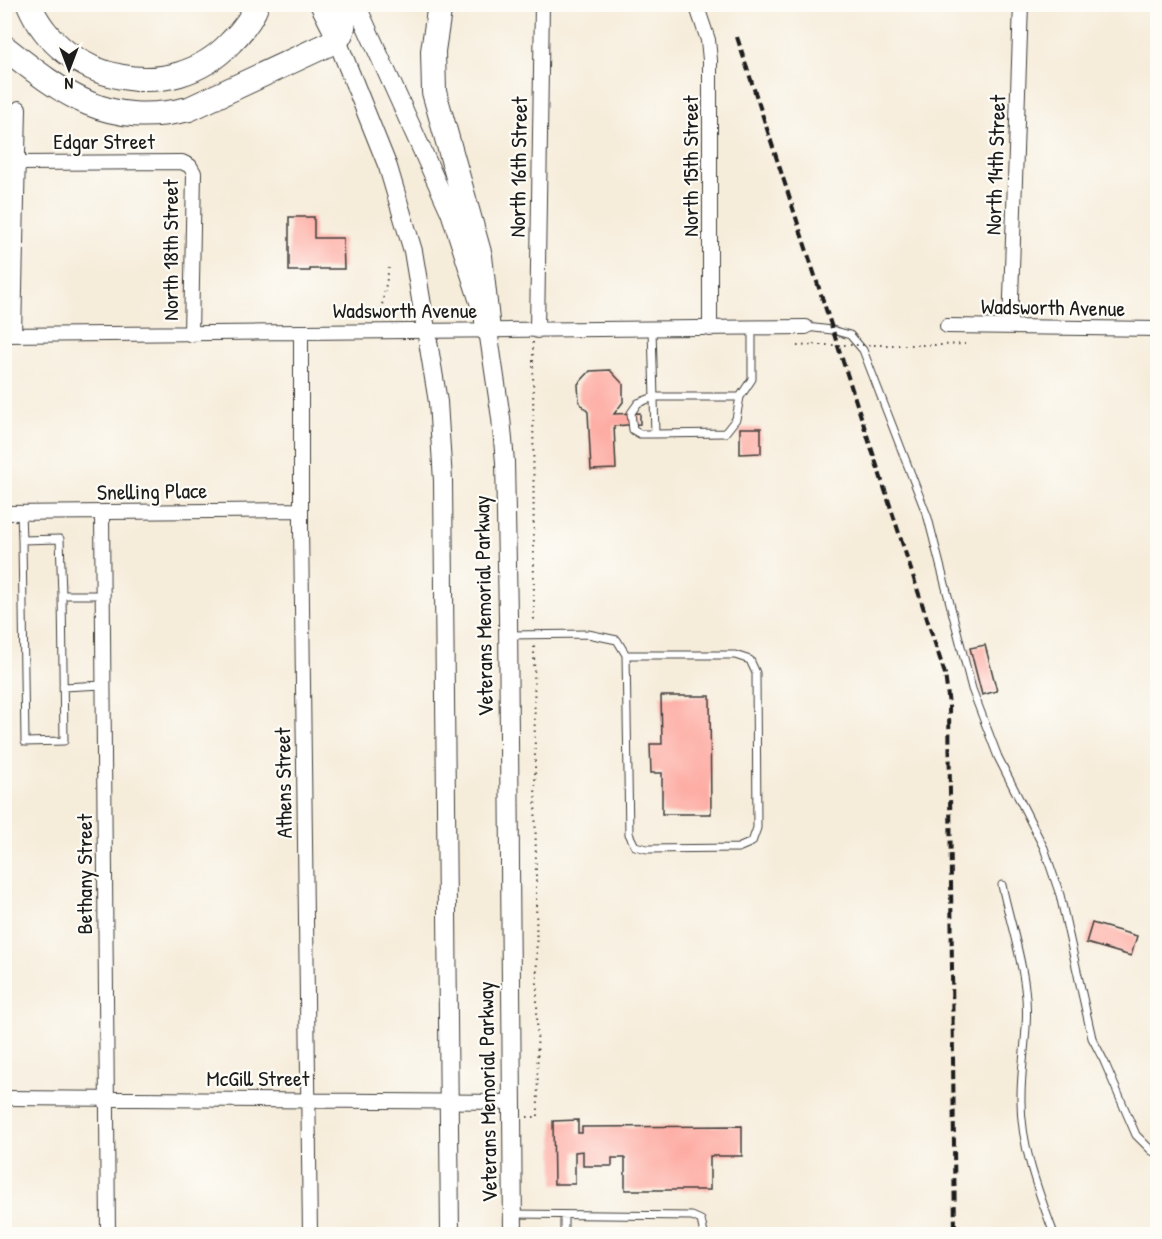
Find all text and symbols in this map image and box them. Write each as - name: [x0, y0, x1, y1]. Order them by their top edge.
- north arrow: [39, 39, 99, 99]
- text: N: [64, 73, 73, 95]
- street label: North 14th Street: [978, 94, 1012, 236]
- street label: North 15th Street: [675, 95, 705, 237]
- street label: North 16th Street: [502, 96, 534, 238]
- street label: Edgar Street: [53, 126, 155, 156]
- street label: North 18th Street: [155, 179, 185, 321]
- street label: Wadsworth Avenue: [981, 291, 1126, 323]
- street label: Wadsworth Avenue: [333, 295, 477, 325]
- street label: Snelling Place: [97, 475, 208, 507]
- street label: Veterans Memorial Parkway: [466, 495, 500, 717]
- street label: Athens Street: [267, 727, 299, 839]
- street label: Bethany Street: [69, 813, 99, 934]
- street label: Veterans Memorial Parkway: [470, 981, 504, 1203]
- street label: McGill Street: [207, 1063, 310, 1093]

